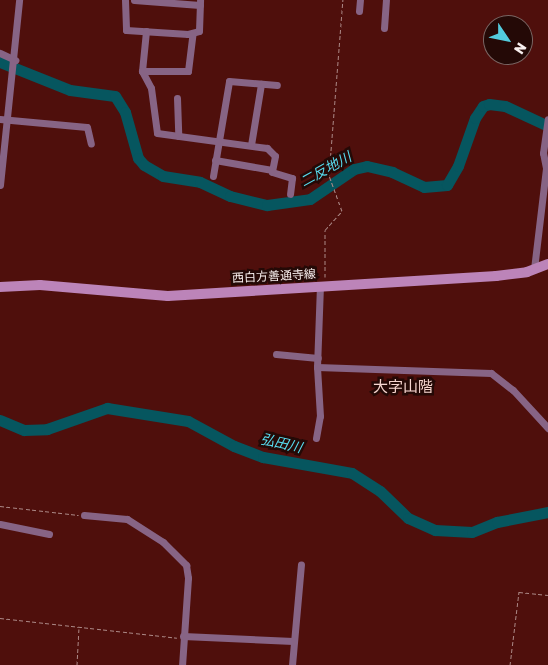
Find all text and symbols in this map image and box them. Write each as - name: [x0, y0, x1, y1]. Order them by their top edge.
- north arrow: [483, 15, 533, 65]
- text: N: [510, 39, 530, 57]
- water label: 二反地川: [297, 149, 355, 191]
- street label: 西白方善通寺線: [232, 268, 316, 286]
- district label: 大字山階: [373, 379, 433, 397]
- water label: 弘田川: [259, 431, 303, 457]

